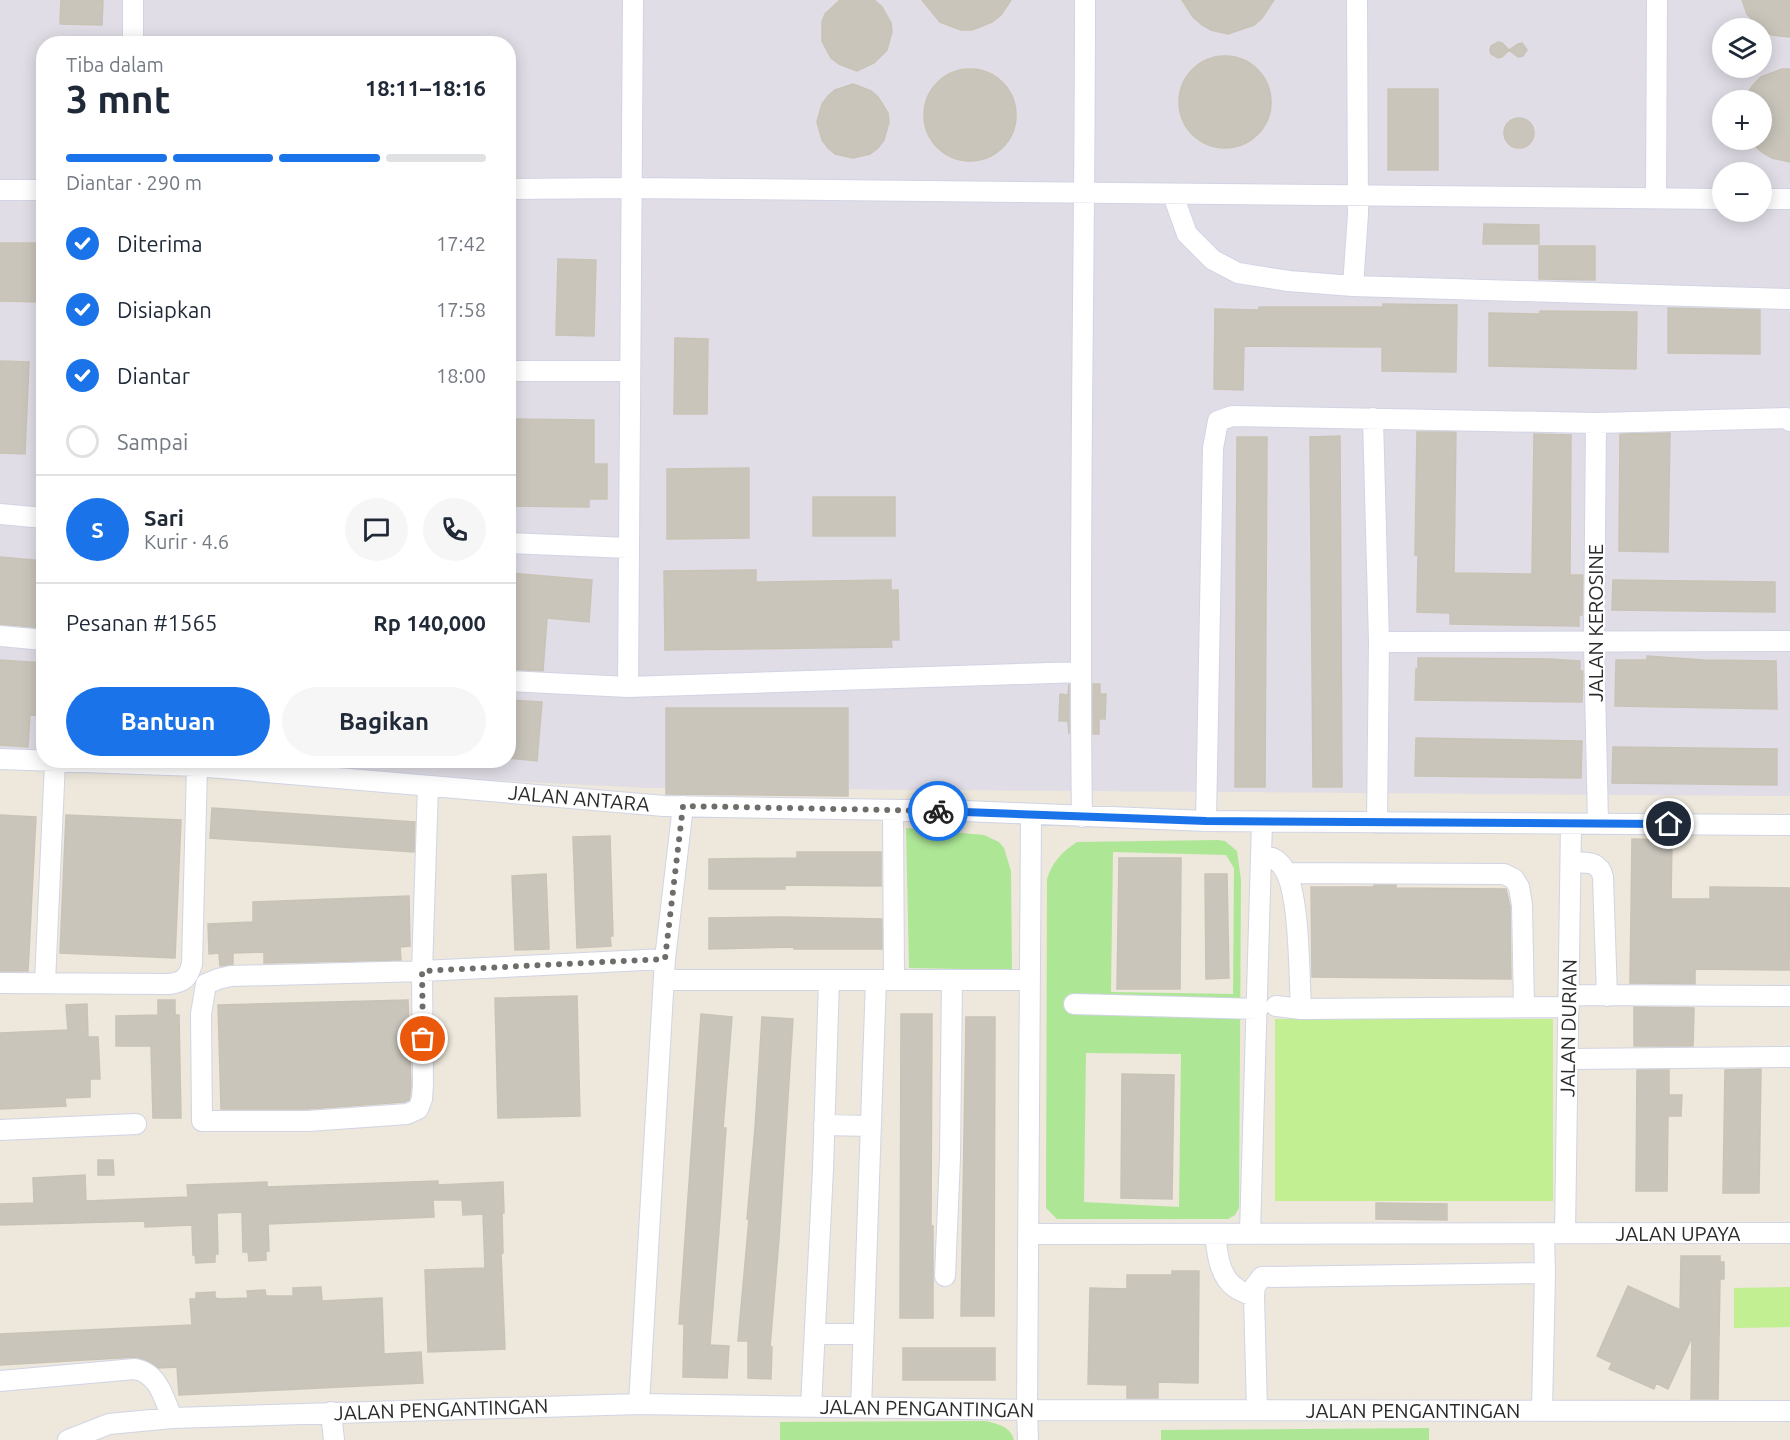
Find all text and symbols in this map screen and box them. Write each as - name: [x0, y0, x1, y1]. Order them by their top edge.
- map controls: [1712, 18, 1772, 222]
- button: layers: [1712, 18, 1772, 78]
- text: Tiba dalam: [66, 53, 164, 76]
- text: 18:11–18:16: [365, 75, 486, 100]
- text: 3 mnt: [66, 77, 170, 120]
- button: +: [1712, 90, 1772, 150]
- button: −: [1712, 162, 1772, 222]
- text: Diantar · 290 m: [66, 171, 202, 194]
- icon: check: [66, 227, 99, 260]
- text: Diterima: [117, 231, 203, 256]
- text: 17:42: [436, 232, 486, 255]
- icon: check: [66, 293, 99, 326]
- text: Disiapkan: [117, 297, 212, 322]
- text: 17:58: [436, 298, 486, 321]
- icon: check: [66, 359, 99, 392]
- text: Diantar: [117, 363, 190, 388]
- text: 18:00: [436, 364, 486, 387]
- text: Sampai: [117, 429, 188, 454]
- button: chat: [345, 498, 408, 561]
- button: phone: [423, 498, 486, 561]
- text: Sari: [144, 505, 184, 530]
- text: S: [91, 517, 104, 542]
- text: Kurir · 4.6: [144, 530, 229, 553]
- street label: JALAN KEROSINE: [1584, 544, 1607, 702]
- text: Pesanan #1565: [66, 610, 217, 635]
- text: Rp 140,000: [373, 610, 486, 635]
- button: Bantuan: [66, 687, 270, 756]
- button: Bagikan: [282, 687, 486, 756]
- street label: JALAN ANTARA: [507, 780, 651, 816]
- courier: [908, 781, 968, 841]
- icon: bike: [922, 795, 955, 828]
- pin: [1643, 798, 1694, 849]
- icon: home: [1652, 807, 1685, 840]
- street label: JALAN DURIAN: [1555, 959, 1581, 1097]
- pin: [397, 1013, 448, 1064]
- icon: bag: [406, 1022, 439, 1055]
- street label: JALAN UPAYA: [1616, 1222, 1740, 1245]
- street label: JALAN PENGANTINGAN: [333, 1394, 549, 1424]
- street label: JALAN PENGANTINGAN: [820, 1395, 1034, 1421]
- street label: JALAN PENGANTINGAN: [1306, 1399, 1520, 1422]

